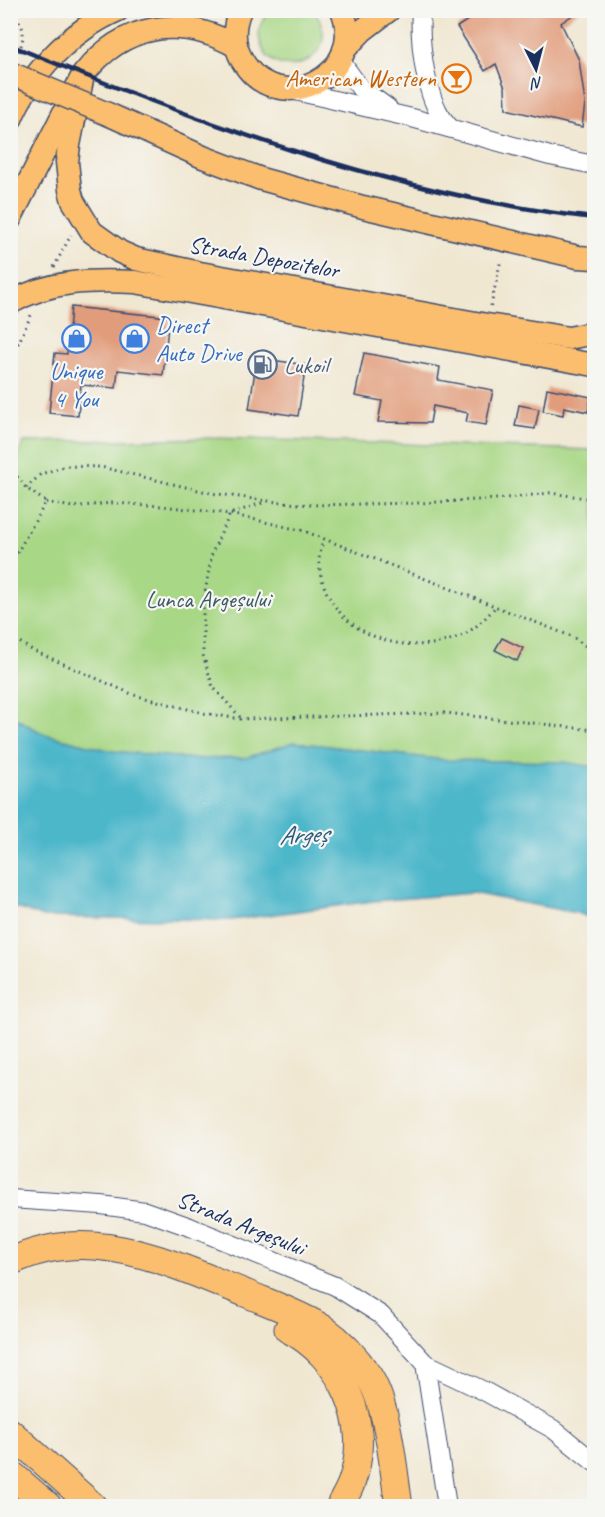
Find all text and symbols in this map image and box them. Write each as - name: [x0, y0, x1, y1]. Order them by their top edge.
- north arrow: [506, 39, 566, 99]
- bar icon: American Western: [441, 62, 473, 94]
- place label: American Western: [285, 63, 436, 93]
- text: N: [528, 72, 543, 94]
- street label: Strada Depozitelor: [186, 229, 344, 285]
- place label: Direct Auto Drive: [156, 310, 244, 368]
- shop icon: Unique 4 You: [60, 322, 92, 354]
- shop icon: Direct Auto Drive: [119, 323, 151, 355]
- fuel station icon: Lukoil: [247, 349, 279, 381]
- place label: Lukoil: [284, 350, 332, 380]
- place label: Unique 4 You: [50, 356, 104, 414]
- park label: Lunca Argeșului: [146, 584, 274, 614]
- water label: Argeș: [278, 816, 333, 852]
- street label: Strada Argeșului: [173, 1184, 313, 1264]

